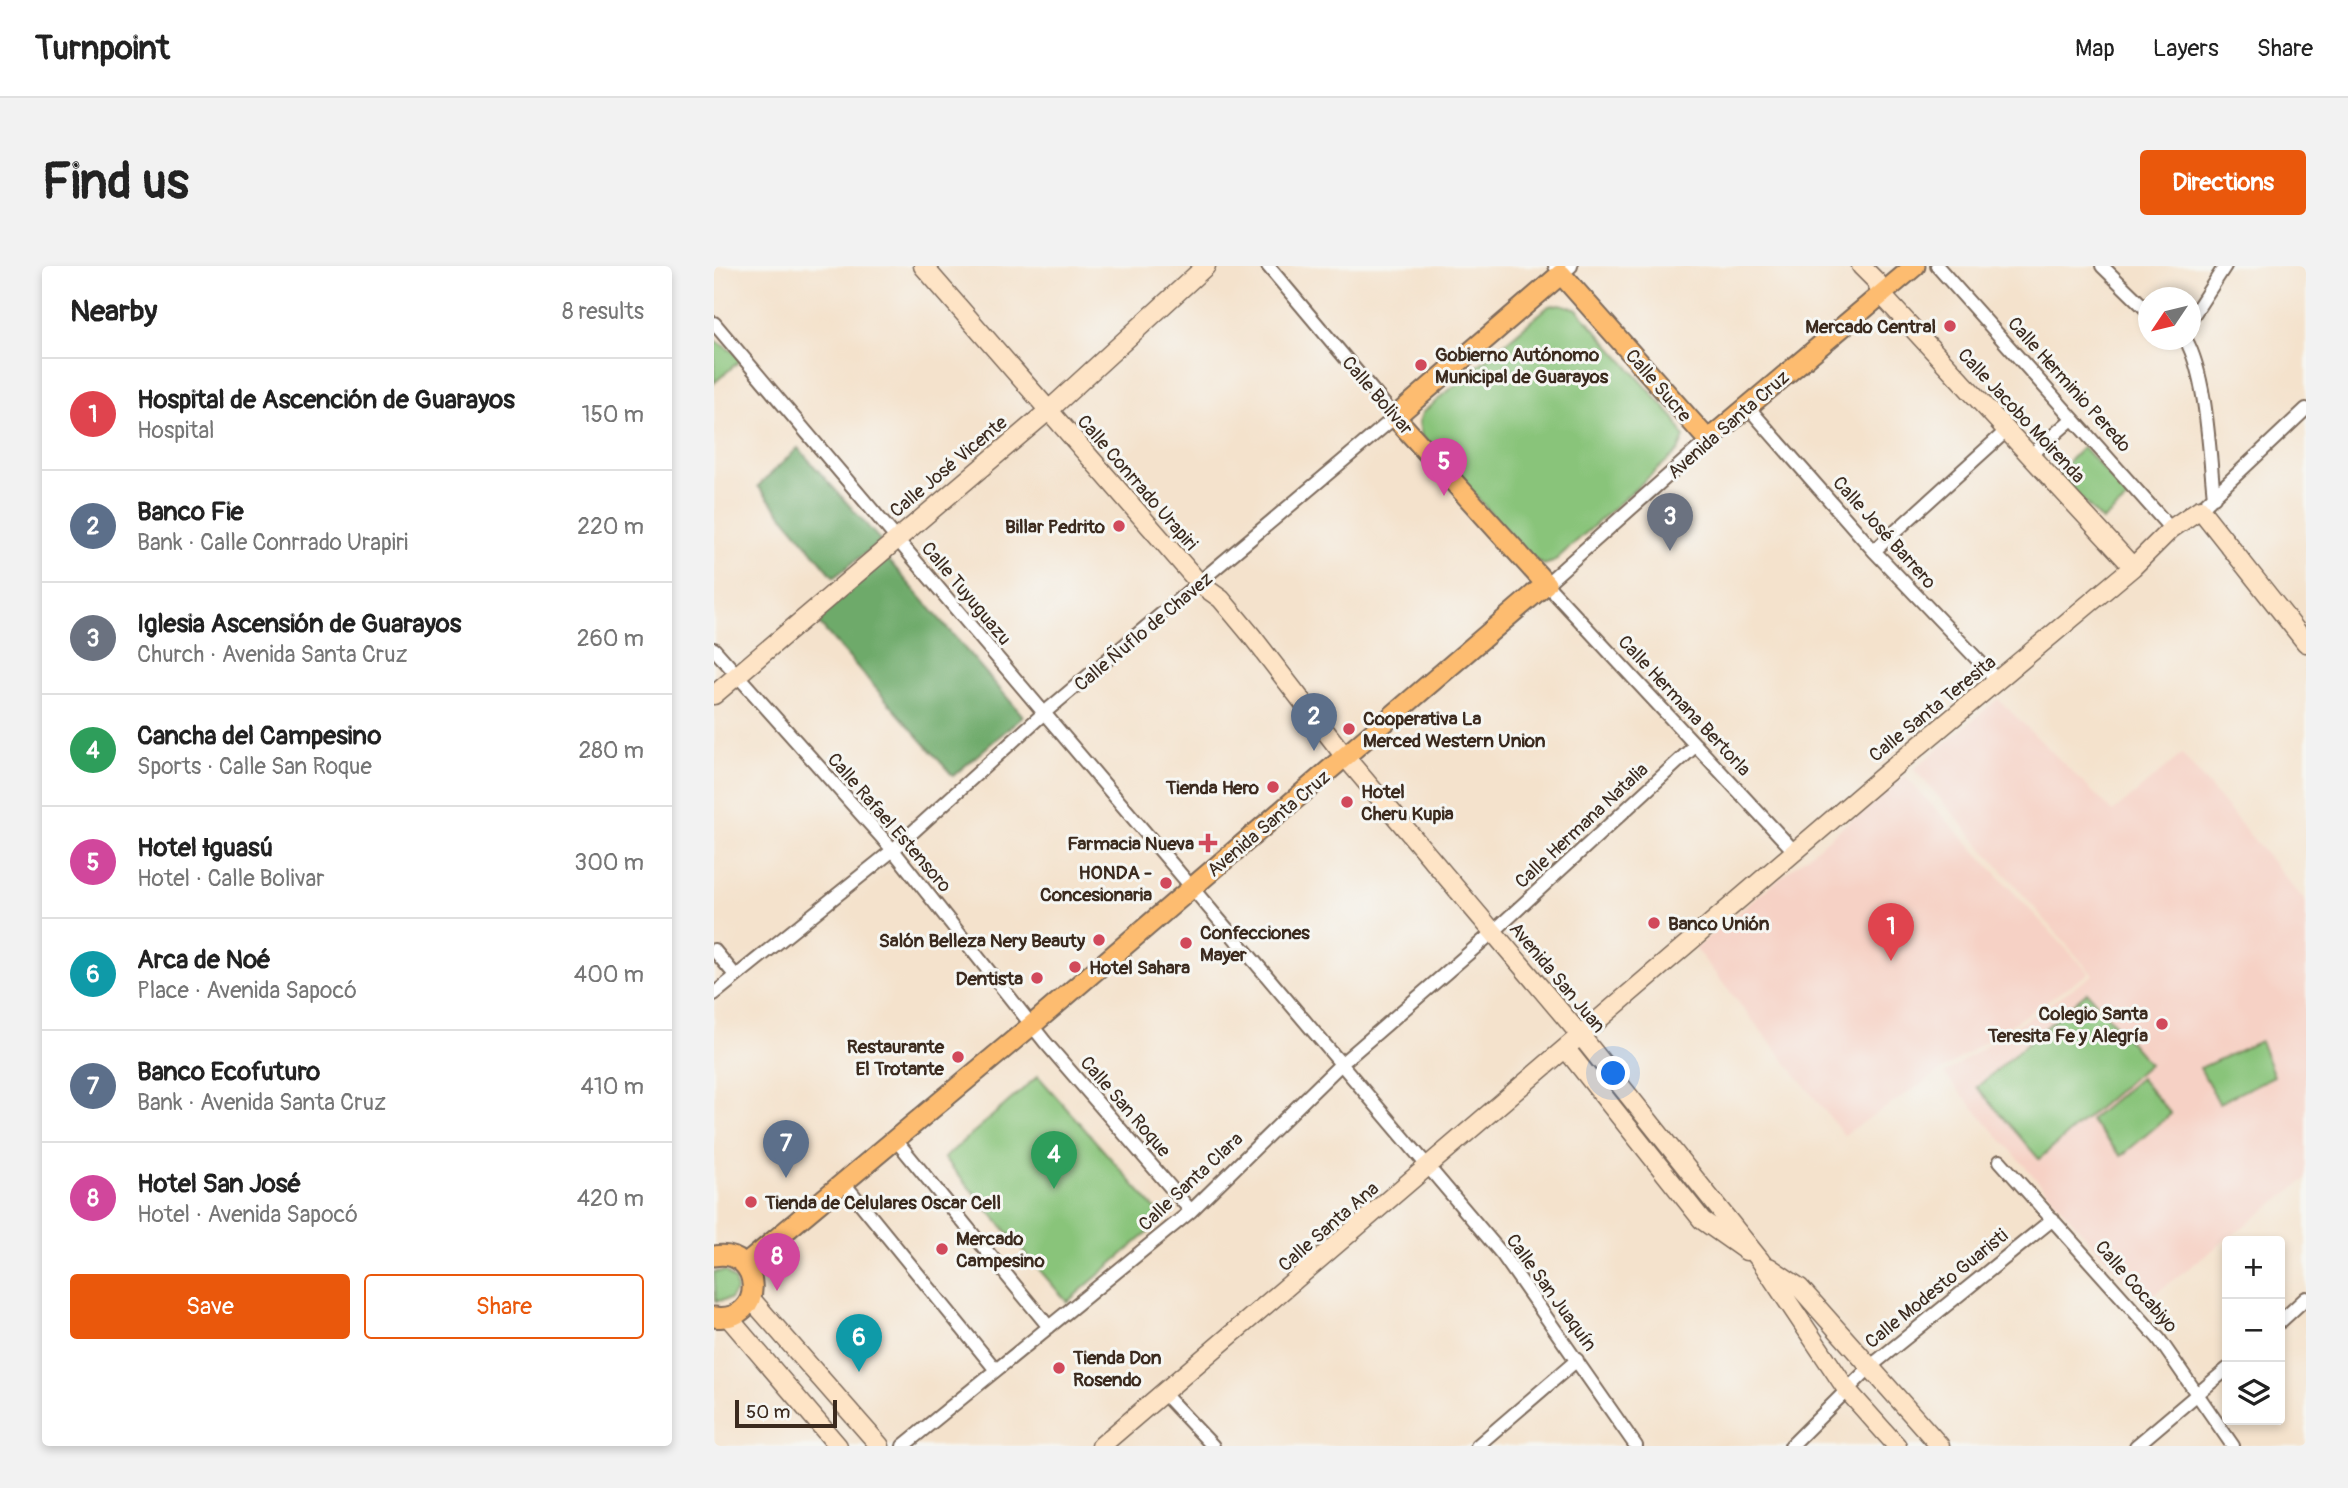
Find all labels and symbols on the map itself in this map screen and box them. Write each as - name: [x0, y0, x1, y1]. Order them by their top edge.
- north arrow: [2138, 287, 2201, 350]
- street label: Calle Herminio Peredo: [2002, 312, 2136, 457]
- place label: Mercado Central: [1805, 315, 1936, 339]
- marker: Mercado Central: [1942, 318, 1958, 334]
- place label: Gobierno Autónomo Municipal de Guarayos: [1435, 343, 1609, 389]
- street label: Calle Jacobo Moirenda: [1952, 343, 2090, 488]
- street label: Calle Sucre: [1620, 344, 1697, 428]
- street label: Calle Bolivar: [1336, 351, 1418, 440]
- marker: Gobierno Autónomo Municipal de Guarayos: [1413, 357, 1429, 373]
- street label: Avenida Santa Cruz: [1663, 365, 1795, 484]
- street label: Calle José Vicente: [885, 410, 1013, 523]
- street label: Calle Conrrado Urapiri: [1072, 410, 1203, 555]
- pin: 5: [1421, 438, 1467, 496]
- street label: Calle José Barrero: [1827, 471, 1941, 594]
- pin: 3: [1647, 493, 1693, 551]
- place label: Billar Pedrito: [1005, 515, 1106, 539]
- marker: Billar Pedrito: [1111, 518, 1127, 534]
- street label: Calle Tuyuguazu: [916, 537, 1016, 650]
- street label: Calle Ñuflo de Chavez: [1069, 567, 1218, 697]
- street label: Calle Hermana Bertorla: [1613, 630, 1756, 781]
- street label: Calle Santa Teresita: [1864, 650, 2001, 767]
- pin: 2: [1291, 693, 1337, 751]
- place label: Cooperativa La Merced Western Union: [1363, 707, 1546, 753]
- marker: Cooperativa La Merced Western Union: [1341, 721, 1357, 737]
- street label: Calle Rafael Estensoro: [822, 748, 957, 897]
- street label: Calle Hermana Natalia: [1510, 758, 1654, 894]
- street label: Avenida Santa Cruz: [1202, 765, 1335, 882]
- place label: Tienda Hero: [1165, 776, 1260, 800]
- marker: Tienda Hero: [1265, 779, 1281, 795]
- place label: Hotel Cheru Kupia: [1361, 780, 1454, 826]
- marker: Hotel Cheru Kupia: [1339, 794, 1355, 810]
- place label: Farmacia Nueva: [1067, 832, 1194, 856]
- marker: Farmacia Nueva: [1200, 835, 1216, 851]
- place label: HONDA - Concesionaria: [1040, 861, 1152, 907]
- marker: HONDA - Concesionaria: [1158, 875, 1174, 891]
- pin: 1: [1868, 903, 1914, 961]
- place label: Banco Unión: [1668, 912, 1770, 936]
- marker: Banco Unión: [1646, 915, 1662, 931]
- street label: Avenida San Juan: [1504, 917, 1610, 1038]
- place label: Confecciones Mayer: [1200, 921, 1310, 967]
- place label: Salón Belleza Nery Beauty: [879, 929, 1086, 953]
- marker: Salón Belleza Nery Beauty: [1091, 932, 1107, 948]
- marker: Confecciones Mayer: [1178, 935, 1194, 951]
- place label: Hotel Sahara: [1089, 956, 1190, 980]
- marker: Hotel Sahara: [1067, 959, 1083, 975]
- place label: Dentista: [956, 967, 1023, 991]
- marker: Dentista: [1029, 970, 1045, 986]
- place label: Colegio Santa Teresita Fe y Alegría: [1987, 1002, 2148, 1048]
- marker: Colegio Santa Teresita Fe y Alegría: [2154, 1016, 2170, 1032]
- place label: Restaurante El Trotante: [847, 1035, 945, 1081]
- marker: Restaurante El Trotante: [950, 1049, 966, 1065]
- street label: Calle San Roque: [1075, 1051, 1176, 1163]
- your location: [1596, 1056, 1630, 1090]
- pin: 7: [763, 1120, 809, 1178]
- street label: Calle Santa Clara: [1133, 1127, 1248, 1236]
- pin: 4: [1031, 1131, 1077, 1189]
- street label: Calle Santa Ana: [1273, 1176, 1384, 1277]
- place label: Tienda de Celulares Oscar Cell: [764, 1191, 1001, 1215]
- marker: Tienda de Celulares Oscar Cell: [743, 1194, 759, 1210]
- street label: Calle Modesto Guaristi: [1860, 1224, 2013, 1354]
- place label: Mercado Campesino: [956, 1227, 1046, 1273]
- street label: Calle San Juaquín: [1501, 1229, 1602, 1356]
- pin: 8: [754, 1233, 800, 1291]
- street label: Calle Cocabiyo: [2090, 1236, 2183, 1338]
- marker: Mercado Campesino: [934, 1241, 950, 1257]
- pin: 6: [836, 1314, 882, 1372]
- place label: Tienda Don Rosendo: [1072, 1346, 1162, 1392]
- marker: Tienda Don Rosendo: [1051, 1360, 1067, 1376]
- scale bar: [735, 1397, 836, 1429]

